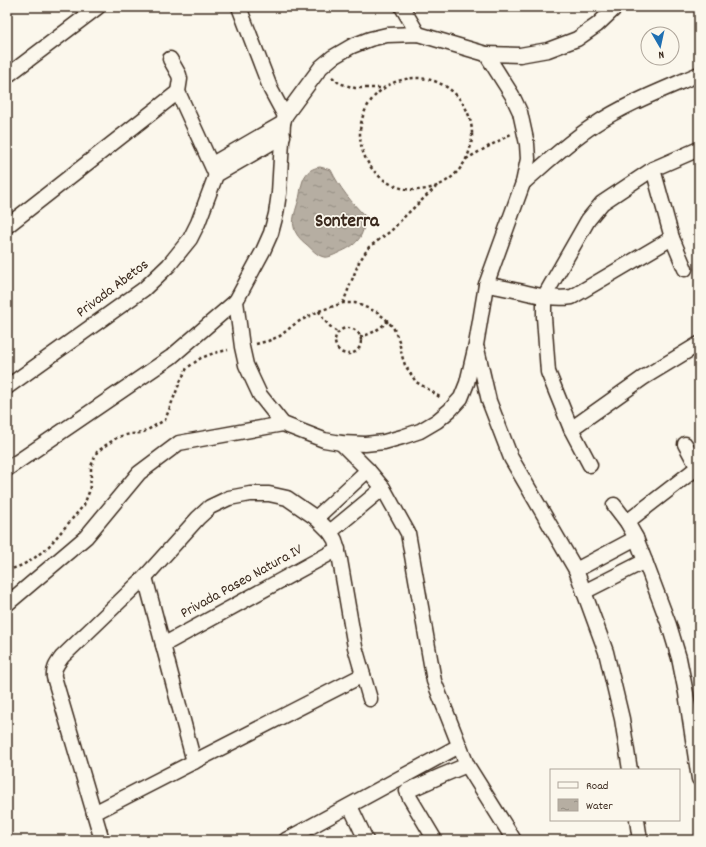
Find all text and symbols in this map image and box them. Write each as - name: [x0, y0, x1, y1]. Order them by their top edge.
- north arrow: [640, 26, 680, 66]
- text: N: [657, 46, 665, 62]
- district label: Sonterra: [315, 209, 380, 236]
- street label: Privada Abetos: [72, 254, 154, 324]
- street label: Privada Paseo Natura IV: [177, 539, 308, 625]
- legend: [550, 769, 680, 821]
- text: Road: [586, 778, 608, 795]
- text: Water: [586, 798, 613, 815]

